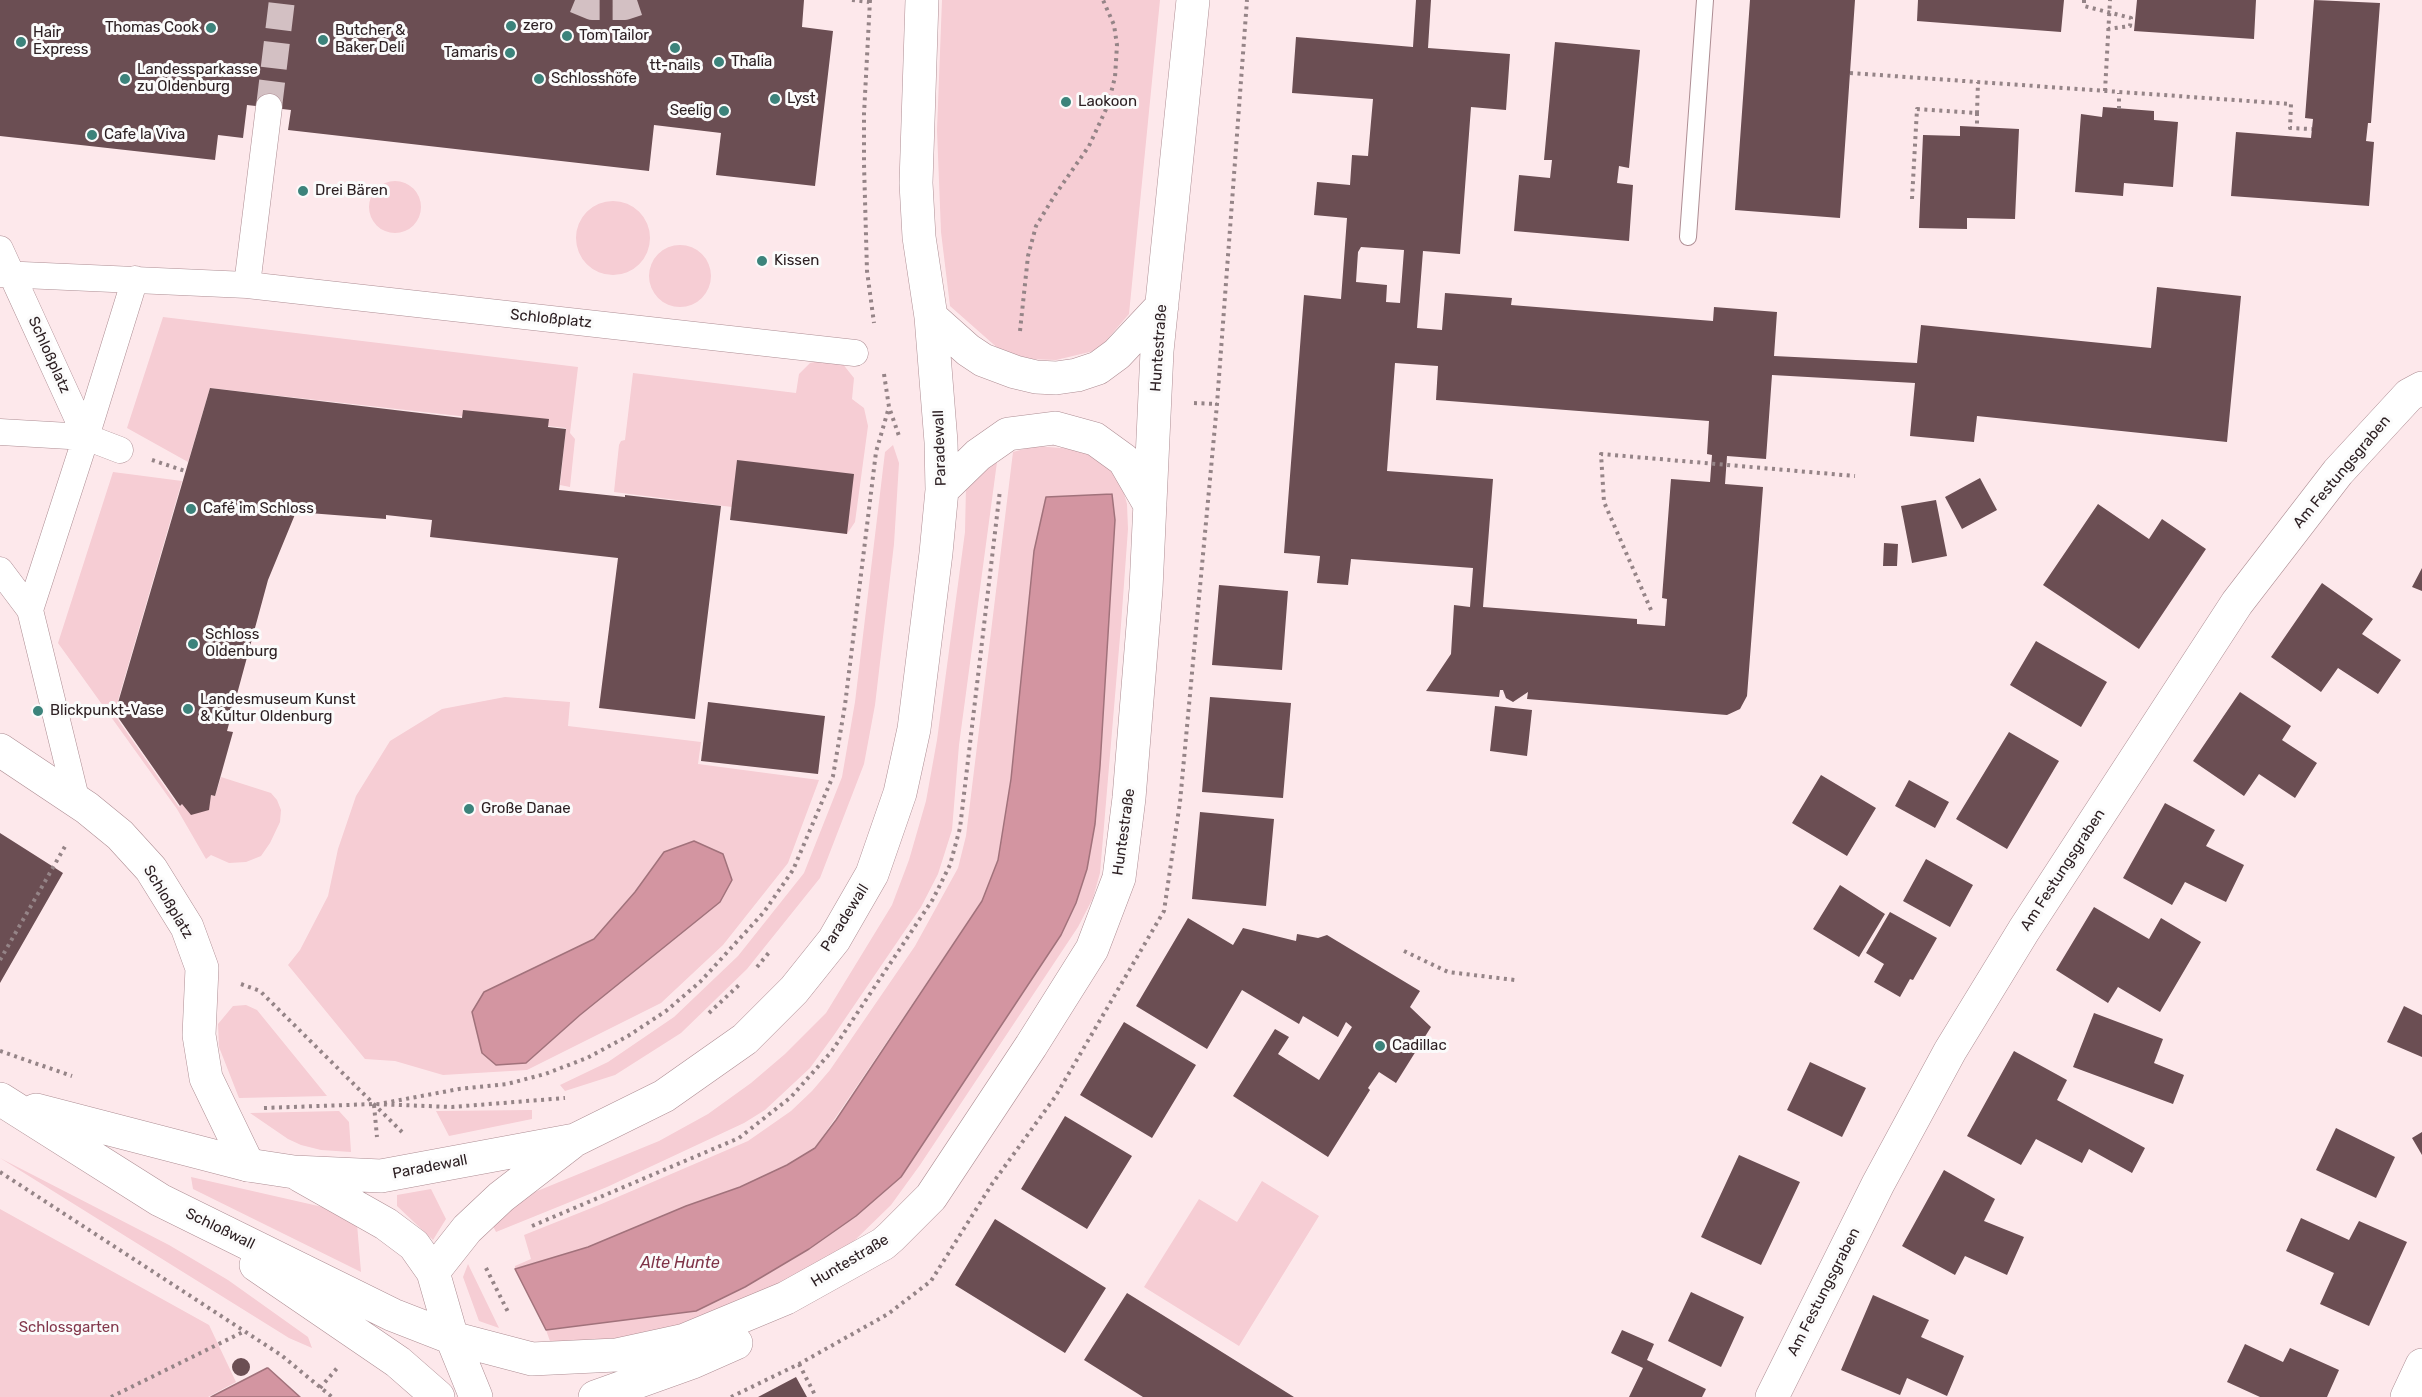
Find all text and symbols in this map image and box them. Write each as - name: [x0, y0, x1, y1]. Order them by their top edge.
- place label: zero: [523, 17, 553, 35]
- place label: Thomas Cook: [105, 19, 199, 37]
- marker: zero: [504, 19, 518, 33]
- marker: Thomas Cook: [204, 21, 218, 35]
- place label: Butcher & Baker Deli: [335, 22, 406, 57]
- place label: Hair Express: [33, 24, 88, 59]
- place label: Tom Tailor: [579, 27, 649, 45]
- marker: Tom Tailor: [560, 29, 574, 43]
- marker: Butcher & Baker Deli: [316, 33, 330, 47]
- marker: Hair Express: [14, 35, 28, 49]
- marker: tt-nails: [668, 41, 682, 55]
- place label: Tamaris: [444, 44, 498, 62]
- marker: Tamaris: [503, 46, 517, 60]
- place label: Thalia: [731, 53, 772, 71]
- marker: Thalia: [712, 55, 726, 69]
- place label: tt-nails: [649, 57, 701, 75]
- place label: Landessparkasse zu Oldenburg: [137, 61, 258, 96]
- place label: Schlosshöfe: [551, 70, 637, 88]
- marker: Landessparkasse zu Oldenburg: [118, 72, 132, 86]
- marker: Schlosshöfe: [532, 72, 546, 86]
- place label: Lyst: [787, 90, 816, 108]
- marker: Lyst: [768, 92, 782, 106]
- place label: Laokoon: [1078, 93, 1137, 111]
- marker: Laokoon: [1059, 95, 1073, 109]
- place label: Seelig: [670, 102, 712, 120]
- marker: Seelig: [717, 104, 731, 118]
- place label: Cafe la Viva: [104, 126, 185, 144]
- marker: Cafe la Viva: [85, 128, 99, 142]
- place label: Drei Bären: [315, 182, 388, 200]
- marker: Drei Bären: [296, 184, 310, 198]
- place label: Kissen: [774, 252, 819, 270]
- marker: Kissen: [755, 254, 769, 268]
- street label: Huntestraße: [1147, 304, 1171, 392]
- street label: Schloßplatz: [509, 306, 593, 332]
- street label: Schloßplatz: [24, 314, 74, 396]
- street label: Paradewall: [930, 410, 950, 486]
- street label: Am Festungsgraben: [2290, 412, 2394, 532]
- place label: Café im Schloss: [203, 500, 314, 518]
- marker: Café im Schloss: [184, 502, 198, 516]
- place label: Schloss Oldenburg: [205, 626, 278, 661]
- marker: Schloss Oldenburg: [186, 637, 200, 651]
- place label: Landesmuseum Kunst & Kultur Oldenburg: [200, 691, 356, 726]
- place label: Blickpunkt-Vase: [50, 702, 164, 720]
- marker: Landesmuseum Kunst & Kultur Oldenburg: [181, 702, 195, 716]
- marker: Blickpunkt-Vase: [31, 704, 45, 718]
- street label: Huntestraße: [1109, 787, 1139, 877]
- place label: Große Danae: [481, 800, 571, 818]
- marker: Große Danae: [462, 802, 476, 816]
- street label: Am Festungsgraben: [2017, 806, 2109, 934]
- street label: Schloßplatz: [139, 862, 197, 942]
- street label: Paradewall: [817, 881, 873, 955]
- place label: Cadillac: [1392, 1037, 1447, 1055]
- marker: Cadillac: [1373, 1039, 1387, 1053]
- street label: Paradewall: [391, 1151, 469, 1183]
- street label: Schloßwall: [182, 1204, 258, 1254]
- street label: Am Festungsgraben: [1784, 1225, 1864, 1359]
- street label: Huntestraße: [808, 1231, 892, 1291]
- water label: Alte Hunte: [640, 1253, 720, 1273]
- park label: Schlossgarten: [19, 1319, 119, 1337]

